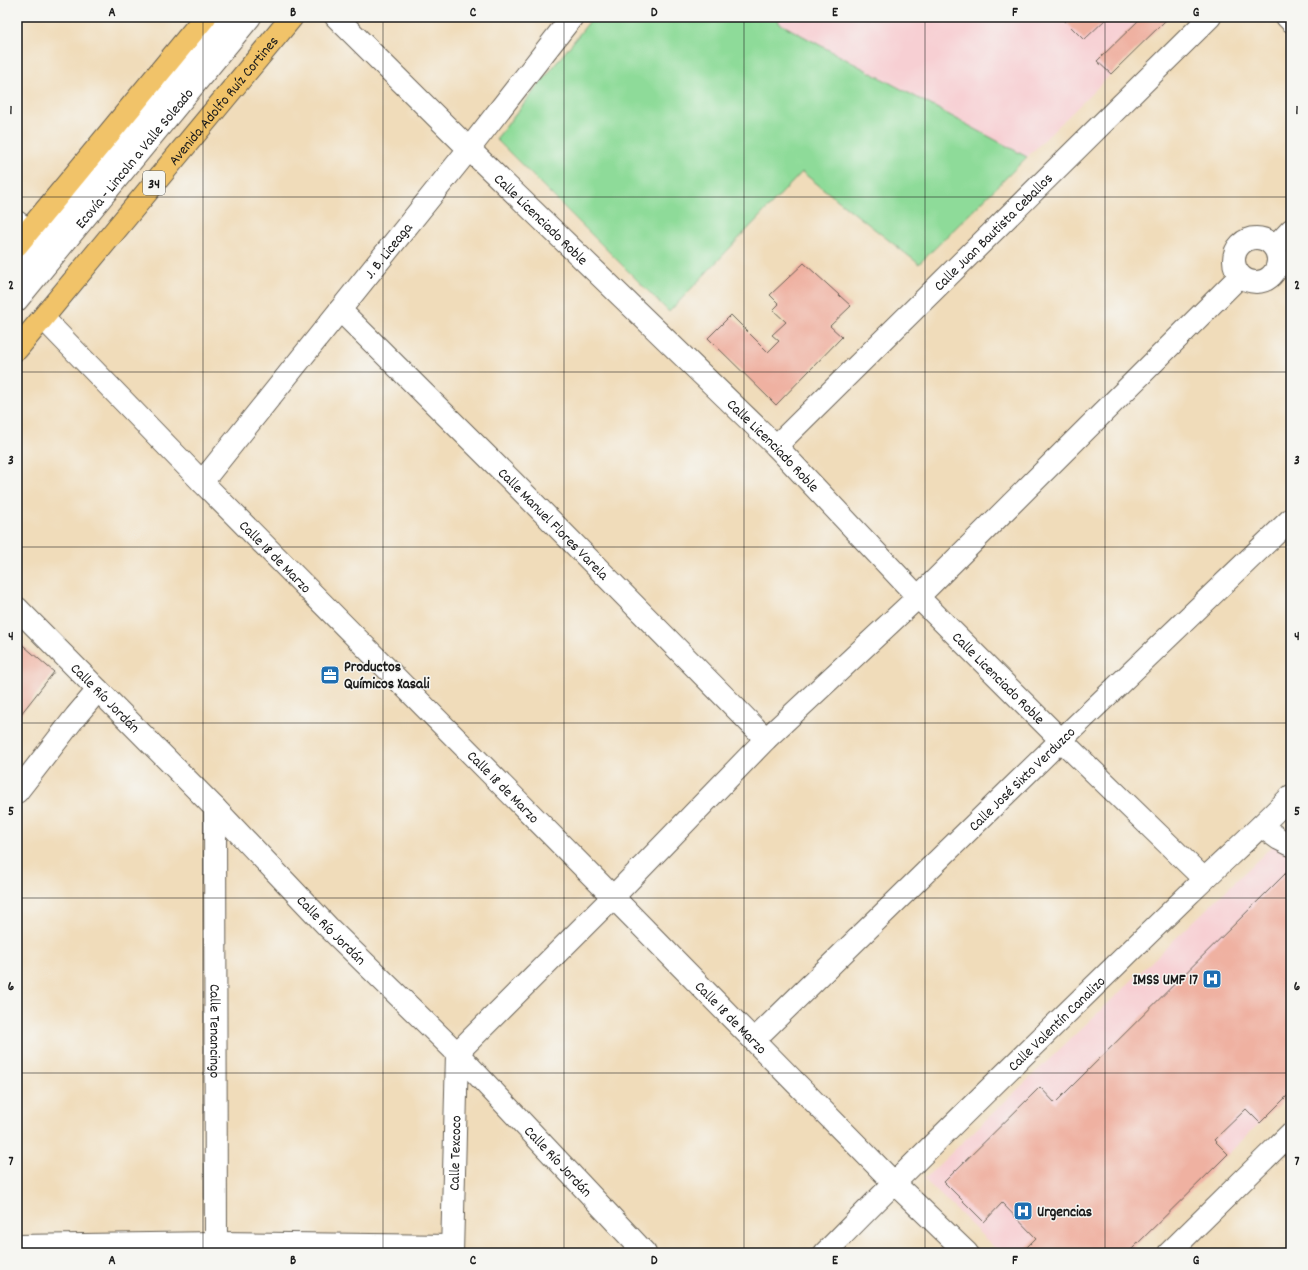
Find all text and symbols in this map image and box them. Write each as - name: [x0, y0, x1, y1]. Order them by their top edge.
- text: A: [108, 4, 116, 23]
- text: B: [290, 4, 296, 23]
- text: C: [470, 4, 477, 23]
- text: D: [651, 4, 658, 23]
- text: E: [832, 4, 839, 23]
- text: F: [1012, 4, 1018, 23]
- text: G: [1193, 4, 1200, 23]
- street label: Avenida Adolfo Ruíz Cortines: [164, 32, 285, 171]
- street label: Ecovía - Lincoln a Valle Soleado: [71, 84, 200, 234]
- text: 1: [10, 102, 13, 121]
- text: 1: [1296, 102, 1299, 121]
- street label: Calle Licenciado Roble: [488, 169, 592, 272]
- street label: Calle Juan Bautista Ceballos: [930, 169, 1059, 297]
- road number: 34: [143, 171, 165, 195]
- street label: J. B. Liceaga: [360, 218, 419, 284]
- text: 2: [8, 277, 14, 296]
- text: 2: [1294, 277, 1300, 296]
- street label: Calle Licenciado Roble: [721, 395, 824, 498]
- text: 3: [8, 452, 14, 471]
- text: 3: [1294, 452, 1300, 471]
- street label: Calle Manuel Flores Varela: [492, 463, 614, 587]
- street label: Calle 18 de Marzo: [233, 516, 316, 600]
- text: 4: [8, 628, 14, 647]
- street label: Calle Licenciado Roble: [946, 628, 1049, 731]
- text: 4: [1294, 628, 1300, 647]
- place label: Productos Químicos Xasali: [344, 657, 430, 696]
- street label: Calle Río Jordán: [64, 659, 144, 739]
- office icon: Productos Químicos Xasali: [319, 664, 341, 686]
- street label: Calle José Sixto Verduzco: [964, 722, 1082, 838]
- street label: Calle 18 de Marzo: [461, 746, 544, 830]
- text: 5: [8, 803, 14, 822]
- text: 5: [1294, 803, 1300, 822]
- street label: Calle Río Jordán: [290, 891, 370, 971]
- hospital icon: IMSS UMF 17: [1201, 968, 1223, 990]
- place label: IMSS UMF 17: [1133, 970, 1198, 992]
- street label: Calle Valentín Canalizo: [1004, 972, 1112, 1078]
- street label: Calle 18 de Marzo: [688, 977, 771, 1061]
- text: 6: [8, 978, 15, 997]
- text: 6: [1294, 978, 1301, 997]
- street label: Calle Tenancingo: [202, 984, 225, 1078]
- street label: Calle Texcoco: [445, 1115, 468, 1191]
- street label: Calle Río Jordán: [518, 1122, 596, 1203]
- text: 7: [9, 1153, 14, 1172]
- text: 7: [1295, 1153, 1300, 1172]
- hospital icon: Urgencias: [1012, 1200, 1034, 1222]
- place label: Urgencias: [1037, 1202, 1092, 1224]
- text: A: [108, 1252, 116, 1270]
- text: B: [290, 1252, 296, 1270]
- text: C: [470, 1252, 477, 1270]
- text: D: [651, 1252, 658, 1270]
- text: E: [832, 1252, 839, 1270]
- text: F: [1012, 1252, 1018, 1270]
- text: G: [1193, 1252, 1200, 1270]

